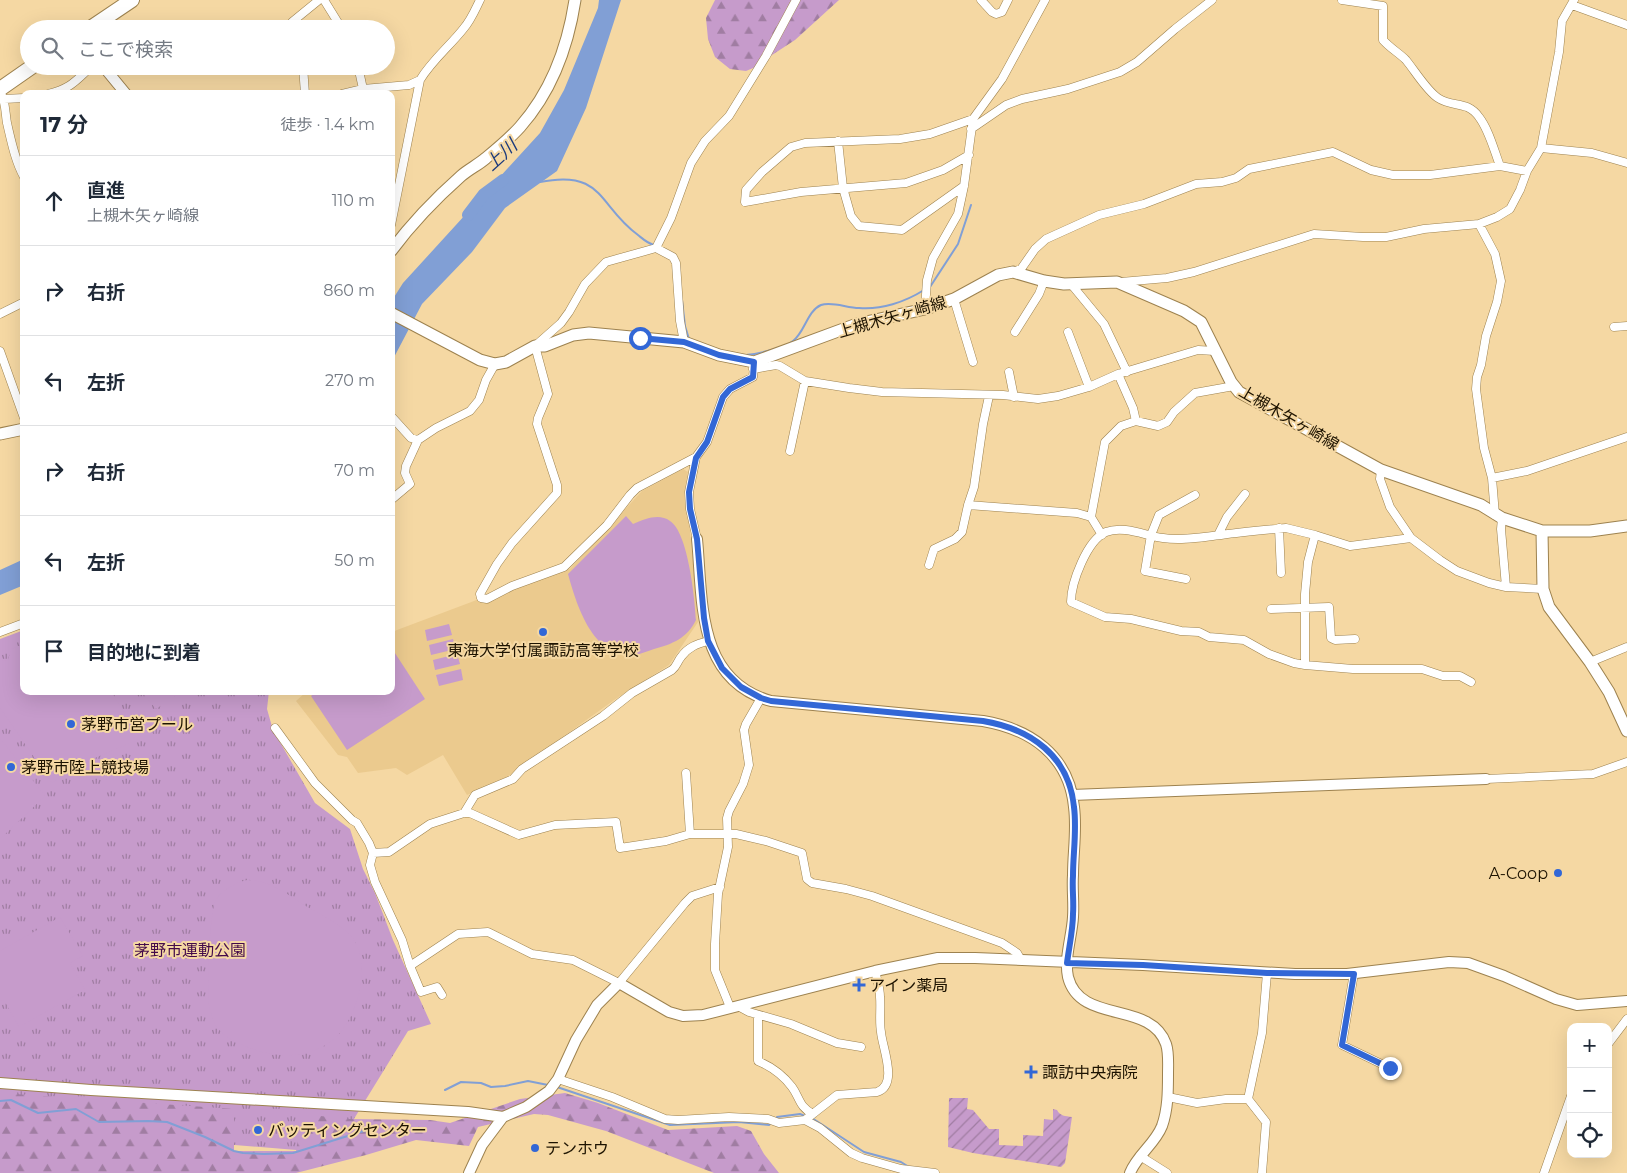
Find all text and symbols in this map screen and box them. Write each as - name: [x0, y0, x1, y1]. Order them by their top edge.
- search box: [20, 20, 395, 75]
- icon: search: [38, 34, 66, 62]
- text: ここで検索: [78, 38, 173, 61]
- text: 17 分: [40, 112, 88, 137]
- text: 徒歩 · 1.4 km: [280, 115, 375, 134]
- water label: 上川: [480, 133, 523, 175]
- text: 直進: [87, 179, 125, 202]
- icon: ahead: [40, 187, 68, 215]
- text: 110 m: [332, 191, 375, 210]
- text: 上槻木矢ヶ崎線: [87, 206, 199, 225]
- icon: right: [40, 277, 68, 305]
- text: 右折: [87, 281, 125, 304]
- text: 860 m: [323, 281, 375, 300]
- street label: 上槻木矢ヶ崎線: [836, 292, 948, 342]
- route start: [629, 327, 652, 350]
- icon: left: [40, 367, 68, 395]
- text: 左折: [87, 371, 125, 394]
- text: 270 m: [325, 371, 375, 390]
- street label: 上槻木矢ヶ崎線: [1236, 382, 1342, 454]
- icon: right: [40, 457, 68, 485]
- text: 右折: [87, 461, 125, 484]
- text: 70 m: [334, 461, 375, 480]
- icon: left: [40, 547, 68, 575]
- text: 左折: [87, 551, 125, 574]
- text: 50 m: [334, 551, 375, 570]
- marker: 東海大学付属諏訪高等学校: [537, 626, 549, 638]
- icon: arrive: [40, 637, 68, 665]
- text: 目的地に到着: [87, 641, 201, 664]
- place label: 東海大学付属諏訪高等学校: [447, 641, 639, 660]
- place label: 茅野市営プール: [81, 715, 193, 734]
- marker: 茅野市営プール: [65, 718, 77, 730]
- place label: 茅野市陸上競技場: [21, 758, 149, 777]
- marker: 茅野市陸上競技場: [5, 761, 17, 773]
- place label: A-Coop: [1489, 864, 1548, 883]
- marker: A-Coop: [1552, 867, 1564, 879]
- park label: 茅野市運動公園: [134, 941, 246, 960]
- place label: アイン薬局: [869, 976, 948, 995]
- marker: アイン薬局: [853, 979, 865, 991]
- map controls: [1567, 1023, 1612, 1158]
- button: +: [1567, 1023, 1612, 1068]
- route end: [1379, 1057, 1402, 1080]
- place label: 諏訪中央病院: [1042, 1063, 1138, 1082]
- marker: 諏訪中央病院: [1024, 1065, 1038, 1079]
- button: −: [1567, 1068, 1612, 1113]
- button: locate: [1567, 1113, 1612, 1158]
- place label: バッティングセンター: [268, 1121, 427, 1140]
- marker: バッティングセンター: [252, 1124, 264, 1136]
- place label: テンホウ: [545, 1139, 609, 1158]
- marker: テンホウ: [529, 1142, 541, 1154]

